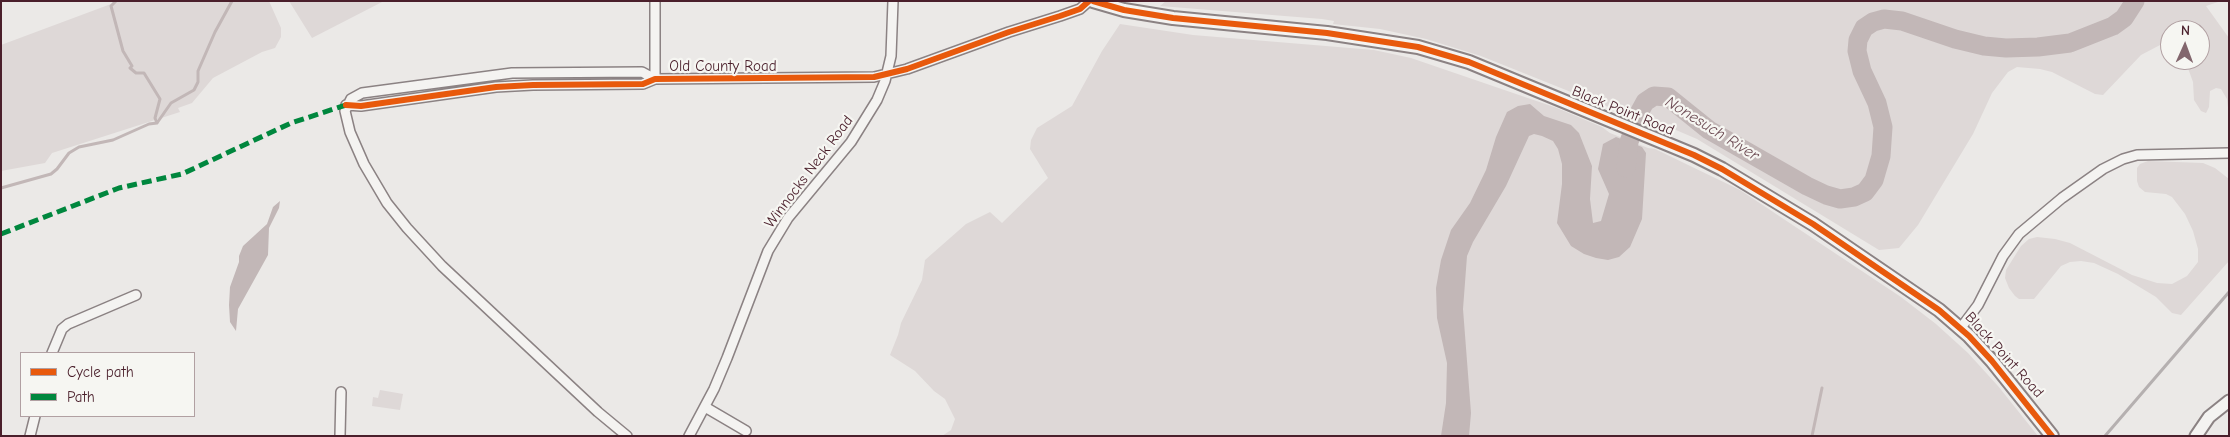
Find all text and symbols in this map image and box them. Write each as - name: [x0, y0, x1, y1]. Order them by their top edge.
- north arrow: [2160, 20, 2210, 70]
- text: N: [2181, 22, 2190, 39]
- street label: Old County Road: [669, 58, 777, 76]
- street label: Black Point Road: [1569, 82, 1677, 140]
- water label: Nonesuch River: [1662, 93, 1762, 165]
- street label: Winnocks Neck Road: [761, 112, 857, 232]
- street label: Black Point Road: [1961, 309, 2047, 401]
- legend: [20, 352, 195, 417]
- text: Cycle path: [67, 363, 134, 381]
- text: Path: [67, 388, 95, 406]

